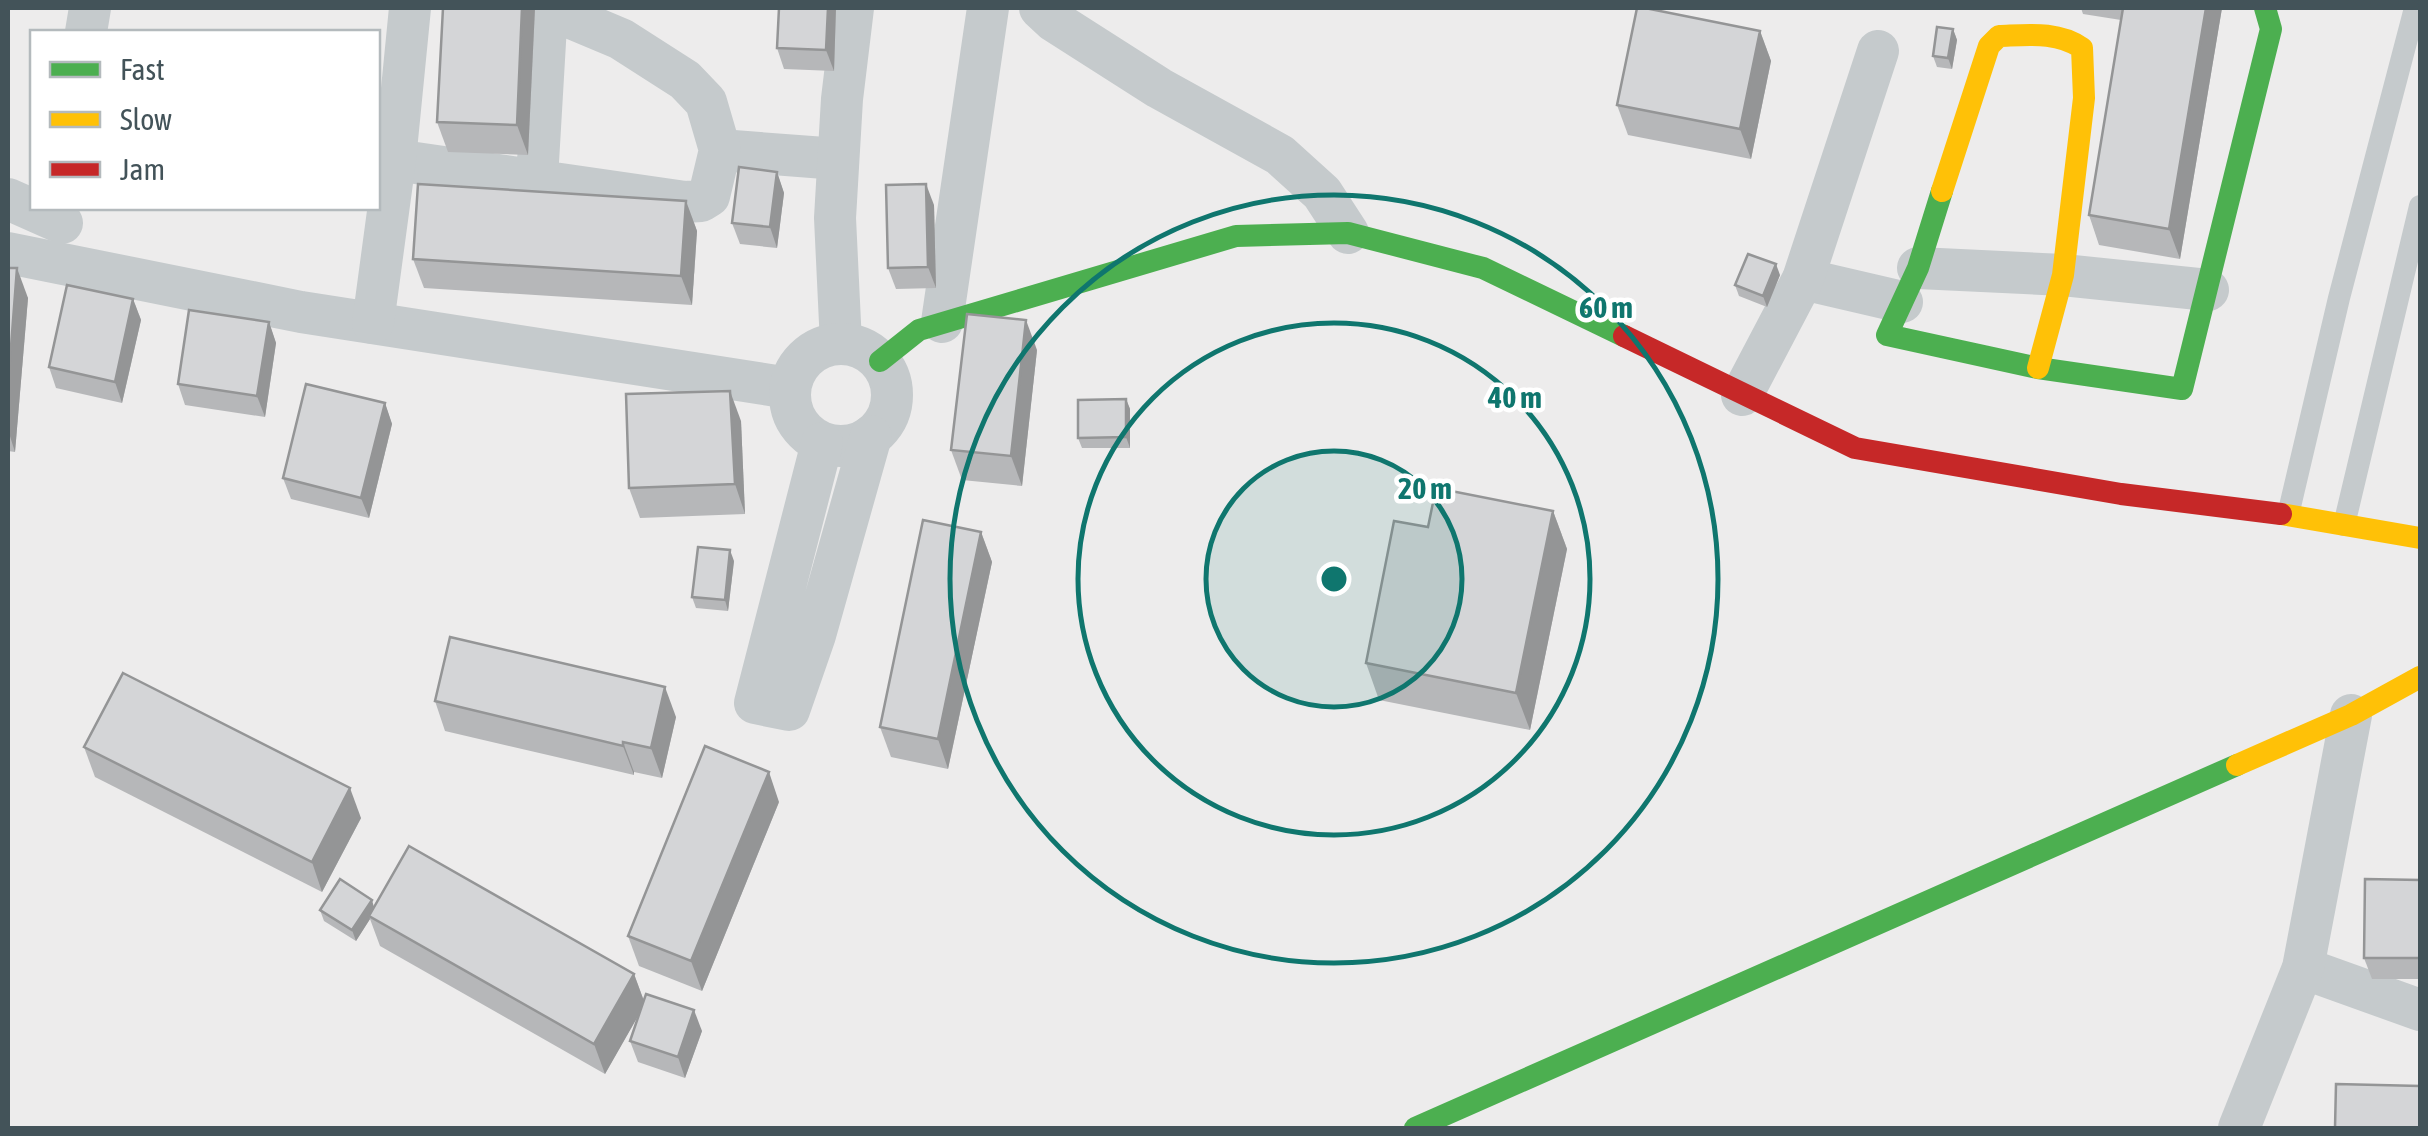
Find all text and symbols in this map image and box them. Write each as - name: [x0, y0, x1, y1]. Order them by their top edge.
- legend: [30, 30, 380, 210]
- text: Fast: [120, 52, 165, 86]
- text: Slow: [120, 102, 172, 136]
- text: Jam: [120, 152, 165, 186]
- text: 60 m: [1579, 290, 1633, 324]
- text: 40 m: [1487, 380, 1542, 414]
- text: 20 m: [1398, 471, 1452, 505]
- centre of rings: [1316, 561, 1352, 597]

